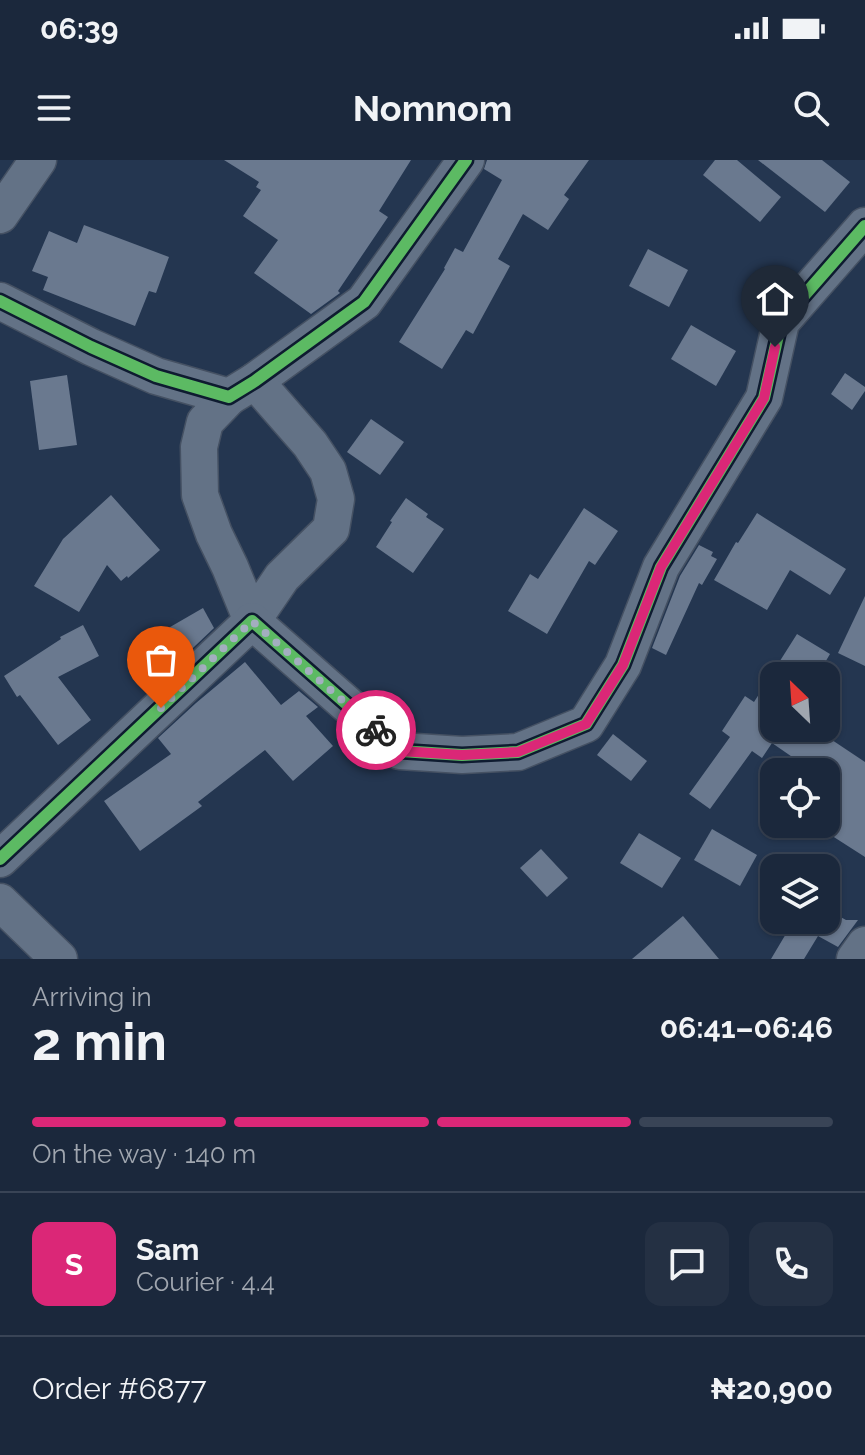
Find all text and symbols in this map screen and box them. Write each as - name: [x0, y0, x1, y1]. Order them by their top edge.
- text: 06:39: [40, 11, 118, 46]
- icon: menu: [32, 86, 76, 130]
- icon: search: [789, 86, 833, 130]
- text: Nomnom: [353, 87, 512, 129]
- pin: [741, 265, 809, 347]
- icon: home: [753, 277, 797, 321]
- pin: [127, 626, 195, 708]
- icon: bag: [139, 638, 183, 682]
- north arrow: [760, 662, 840, 742]
- map controls: [760, 662, 840, 934]
- courier: [336, 690, 416, 770]
- icon: bike: [354, 708, 398, 752]
- button: locate: [760, 758, 840, 838]
- button: layers: [760, 854, 840, 934]
- text: Arriving in: [32, 982, 152, 1012]
- text: 06:41–06:46: [660, 1010, 833, 1045]
- text: 2 min: [32, 1011, 167, 1072]
- text: On the way · 140 m: [32, 1139, 256, 1169]
- button: chat: [645, 1222, 729, 1306]
- button: phone: [749, 1222, 833, 1306]
- text: Sam: [136, 1232, 199, 1267]
- text: S: [65, 1247, 83, 1282]
- text: Courier · 4.4: [136, 1267, 275, 1297]
- text: Order #6877: [32, 1371, 207, 1406]
- text: ₦20,900: [710, 1371, 833, 1406]

